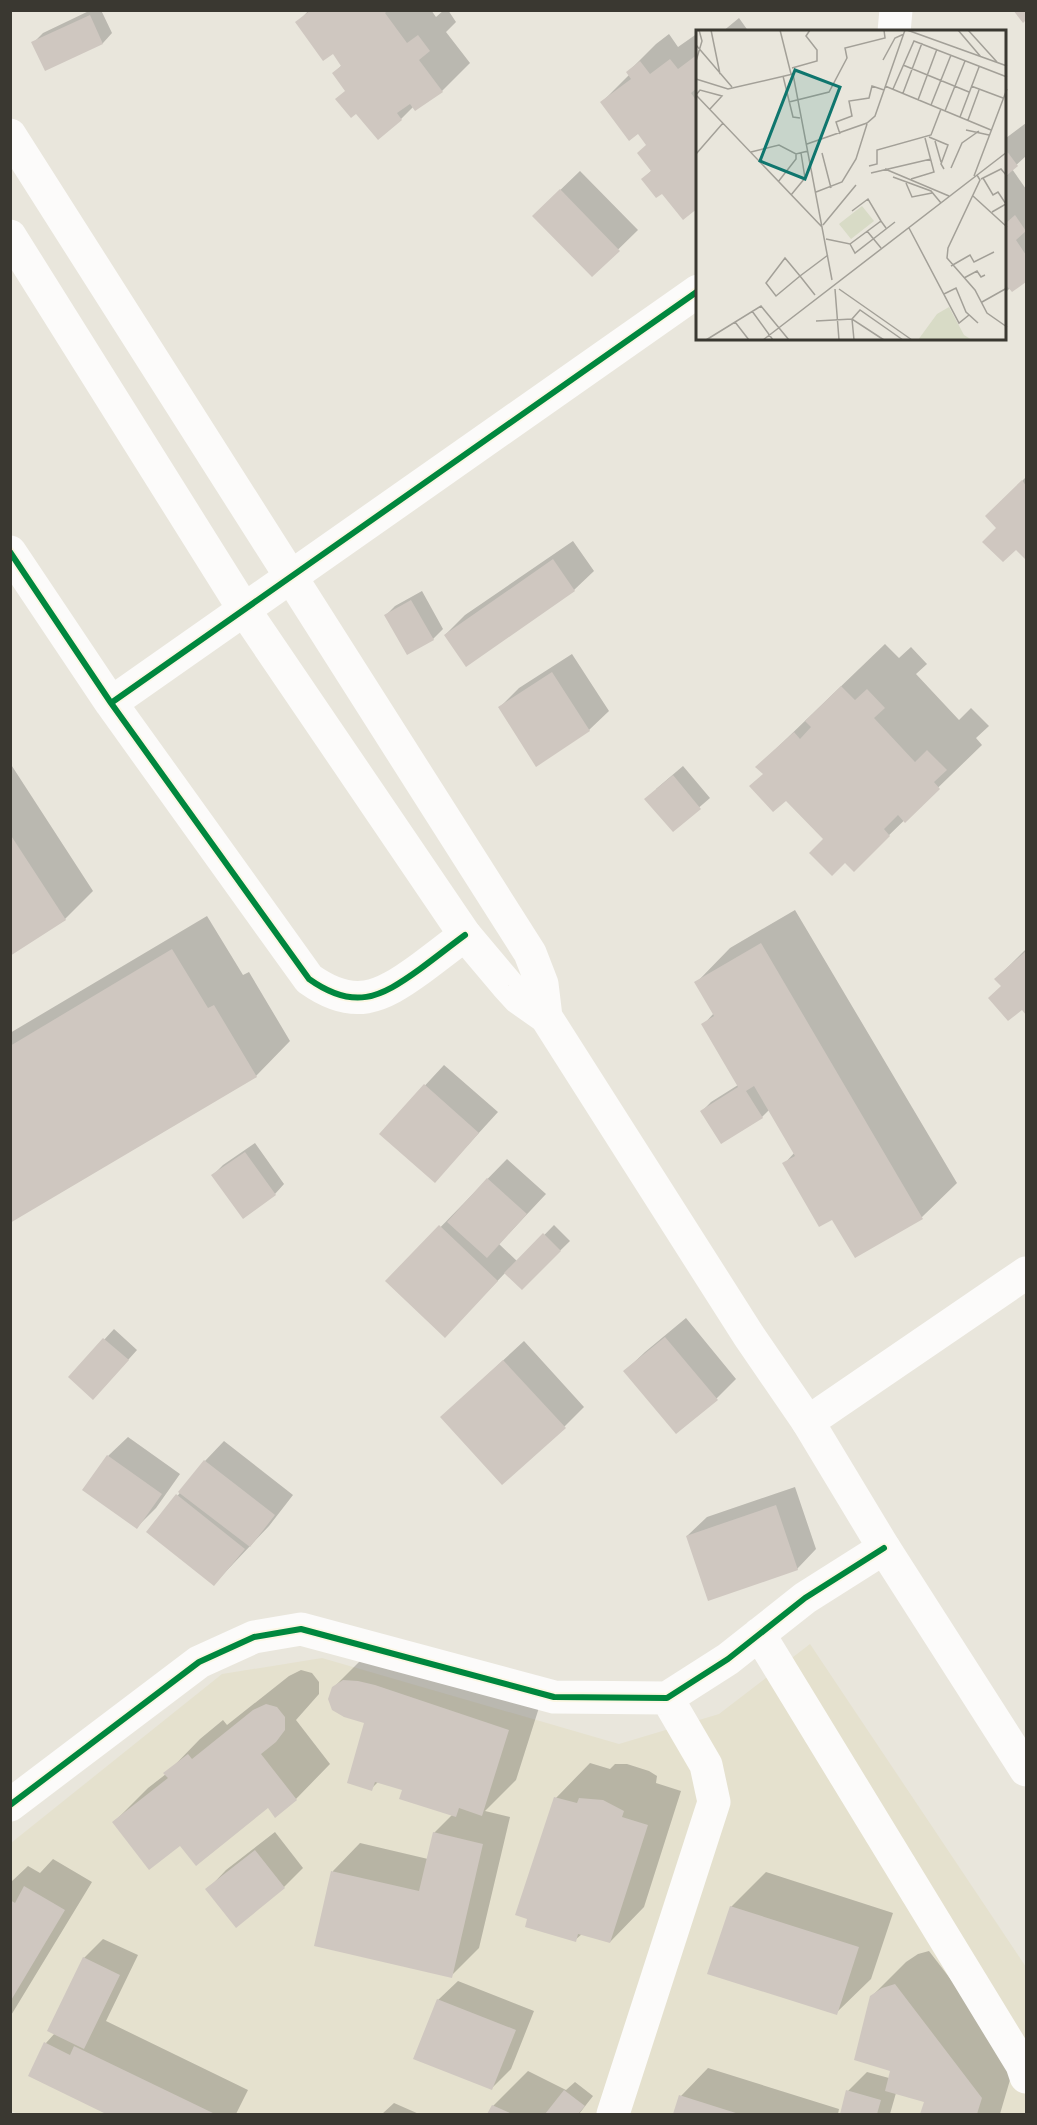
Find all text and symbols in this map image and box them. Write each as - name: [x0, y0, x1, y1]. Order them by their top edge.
- inset map: [696, 30, 1007, 340]

